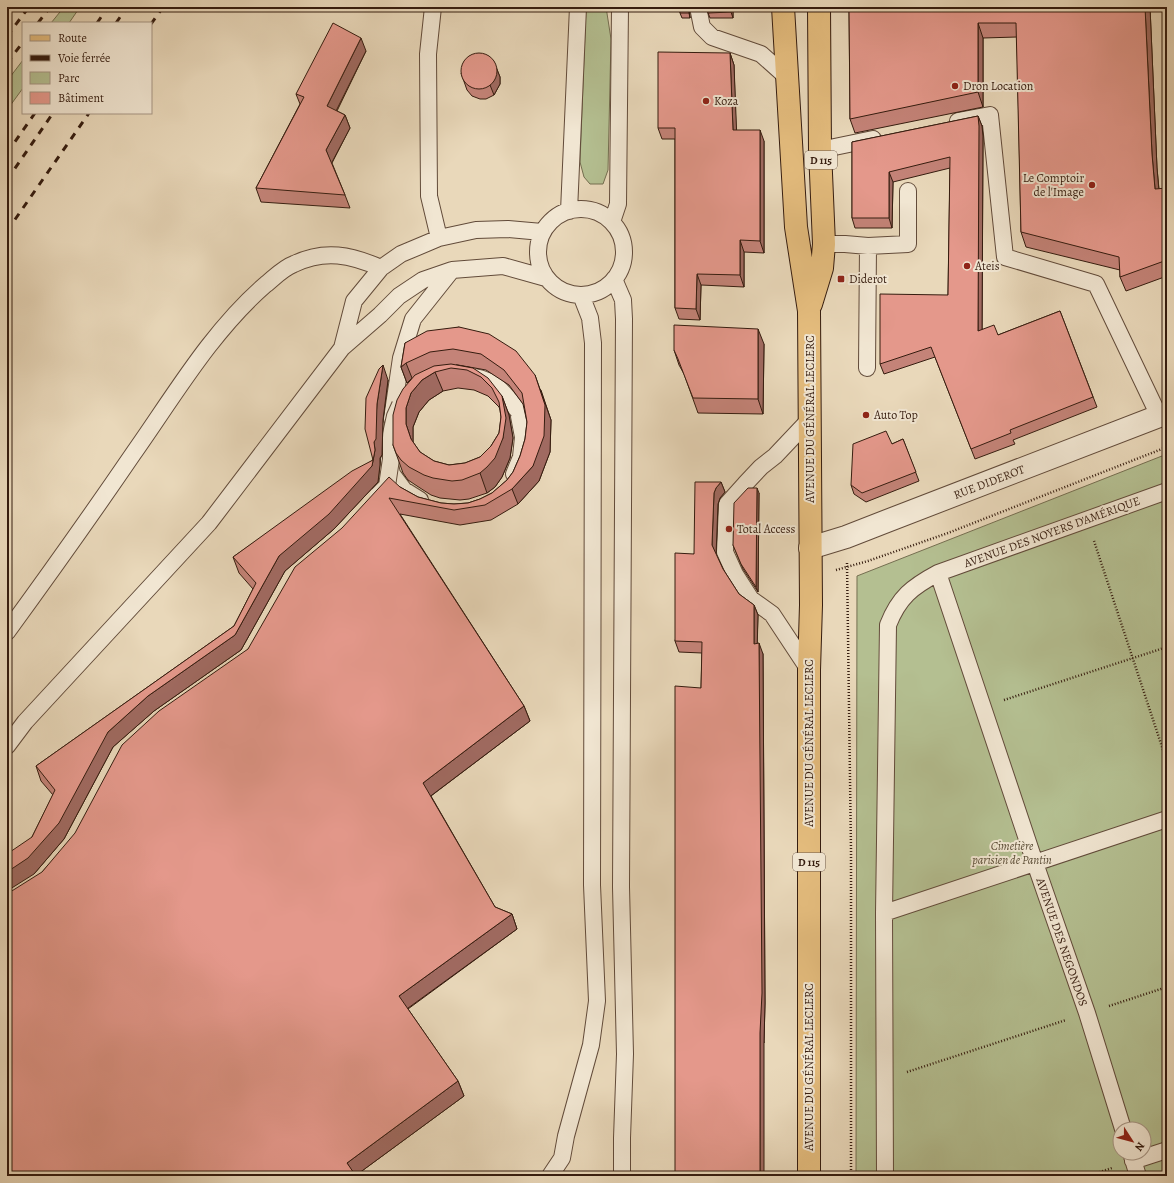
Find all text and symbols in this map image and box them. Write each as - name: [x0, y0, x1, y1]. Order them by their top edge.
- legend: [22, 22, 152, 114]
- text: Route: [58, 30, 87, 46]
- text: Voie ferrée: [57, 50, 110, 66]
- text: Parc: [58, 70, 80, 86]
- place label: Dron Location: [963, 78, 1034, 94]
- marker: Dron Location: [950, 81, 960, 91]
- text: Bâtiment: [58, 90, 104, 106]
- place label: Koza: [714, 93, 739, 109]
- marker: Koza: [701, 96, 711, 106]
- road number: D 115: [805, 151, 837, 169]
- place label: Le Comptoir de l'Image: [1023, 170, 1084, 200]
- marker: Le Comptoir de l'Image: [1087, 180, 1097, 190]
- place label: Ateis: [974, 258, 1000, 274]
- marker: Ateis: [962, 261, 972, 271]
- place label: Diderot: [849, 271, 887, 287]
- marker: Diderot: [836, 274, 846, 284]
- street label: AVENUE DU GÉNÉRAL LECLERC: [802, 335, 818, 504]
- place label: Auto Top: [873, 407, 918, 423]
- marker: Auto Top: [861, 410, 871, 420]
- street label: RUE DIDEROT: [951, 461, 1027, 503]
- street label: AVENUE DES NOYERS D'AMÉRIQUE: [961, 493, 1142, 572]
- place label: Total Access: [737, 521, 796, 537]
- marker: Total Access: [724, 524, 734, 534]
- street label: AVENUE DU GÉNÉRAL LECLERC: [801, 659, 817, 828]
- park label: Cimetière parisien de Pantin: [971, 838, 1052, 868]
- road number: D 115: [793, 853, 825, 871]
- street label: AVENUE DES NEGONDOS: [1032, 875, 1092, 1008]
- street label: AVENUE DU GÉNÉRAL LECLERC: [801, 983, 817, 1152]
- north arrow: [1112, 1121, 1152, 1161]
- text: N: [1131, 1139, 1148, 1154]

